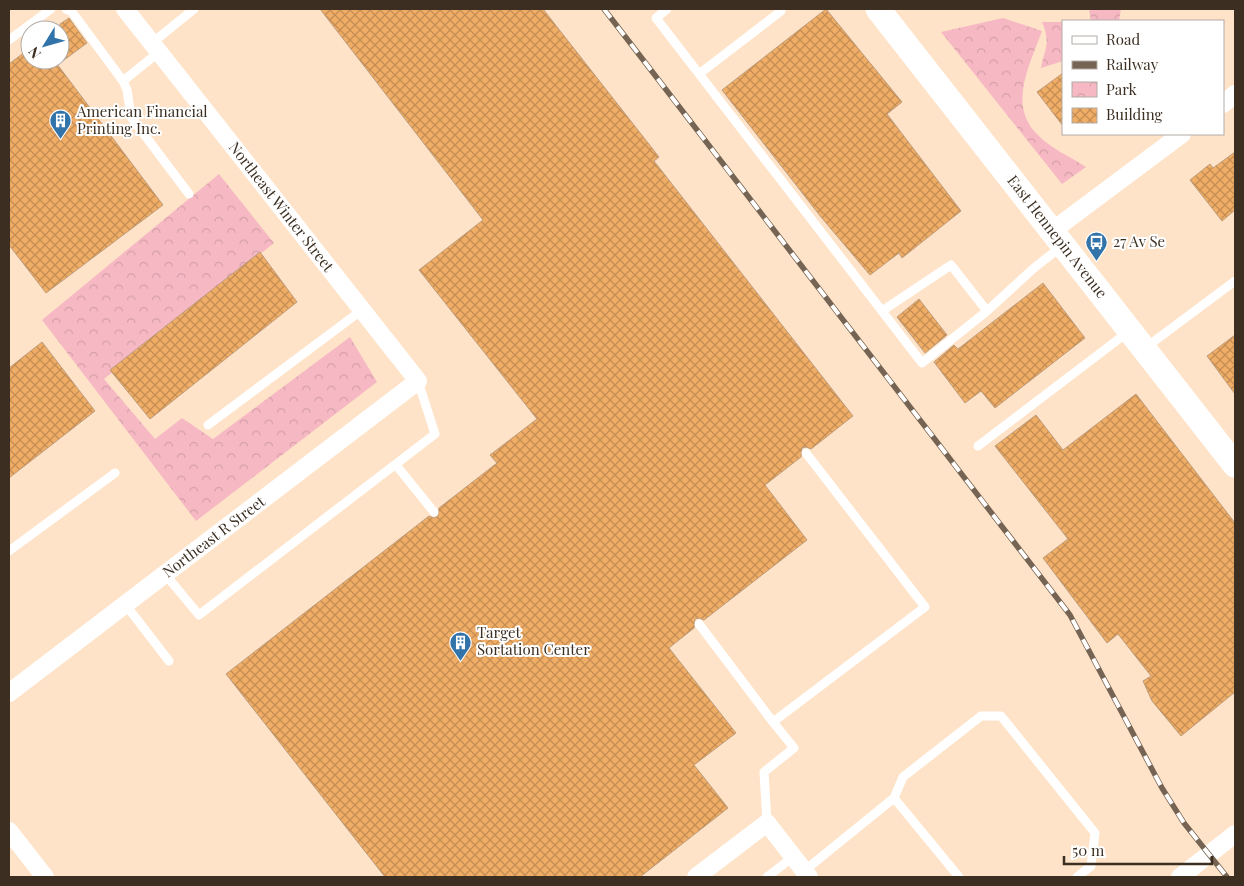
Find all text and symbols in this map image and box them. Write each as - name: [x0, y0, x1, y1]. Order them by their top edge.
- north arrow: [20, 20, 70, 70]
- legend: [1062, 20, 1224, 135]
- text: Road: [1106, 29, 1140, 49]
- text: N: [24, 43, 45, 63]
- text: Railway: [1106, 54, 1159, 74]
- text: Park: [1106, 79, 1138, 99]
- place label: American Financial Printing Inc.: [76, 101, 208, 138]
- text: Building: [1106, 104, 1163, 124]
- building icon: American Financial Printing Inc.: [49, 109, 73, 140]
- street label: Northeast Winter Street: [225, 137, 339, 276]
- street label: East Hennepin Avenue: [1003, 171, 1112, 302]
- bus stop icon: 27 Av Se: [1085, 230, 1109, 261]
- place label: 27 Av Se: [1113, 231, 1165, 251]
- street label: Northeast R Street: [158, 491, 269, 581]
- place label: Target Sortation Center: [477, 622, 590, 659]
- building icon: Target Sortation Center: [449, 630, 473, 661]
- scale bar: [1064, 834, 1212, 866]
- text: 50 m: [1072, 840, 1105, 860]

